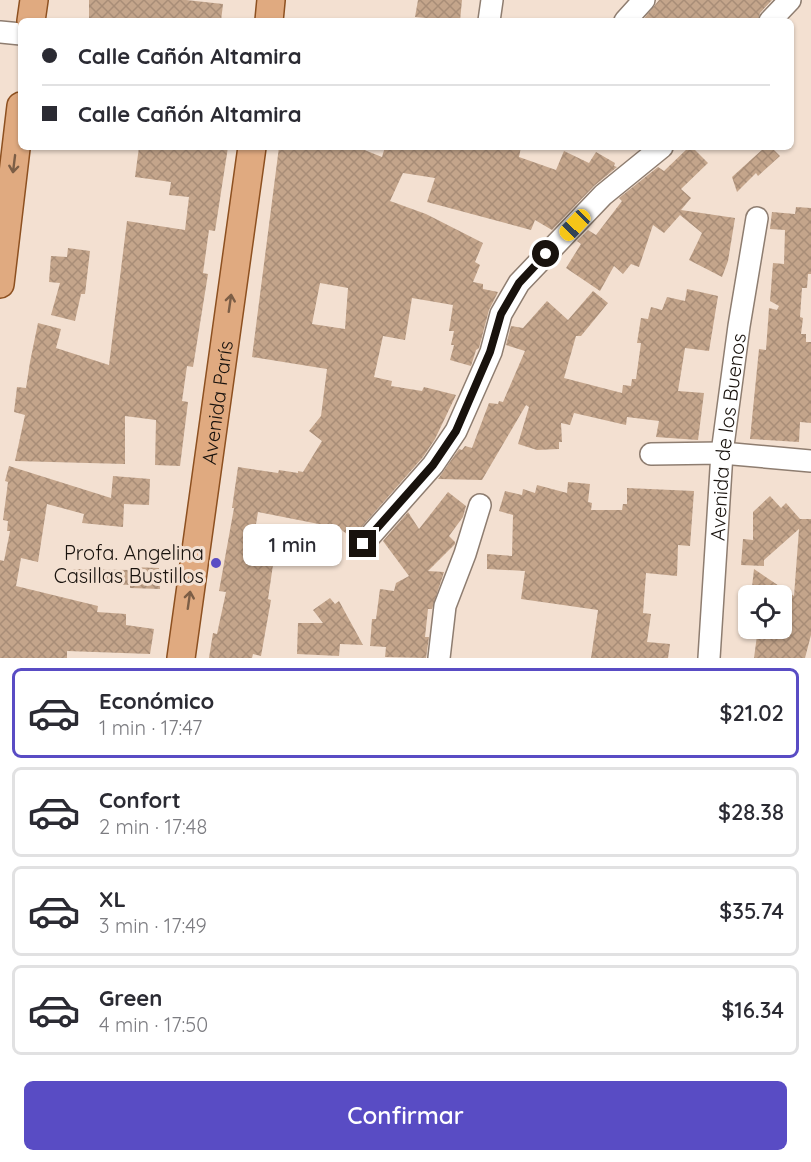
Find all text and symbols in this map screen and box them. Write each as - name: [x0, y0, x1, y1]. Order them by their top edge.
- text: Calle Cañón Altamira: [78, 42, 301, 70]
- text: Calle Cañón Altamira: [78, 100, 301, 128]
- one-way arrow: [8, 153, 19, 173]
- car: [556, 206, 594, 244]
- route start: [532, 240, 559, 267]
- one-way arrow: [225, 293, 236, 313]
- street label: Avenida de los Buenos: [704, 331, 750, 541]
- street label: Avenida París: [196, 339, 237, 466]
- callout: 1 min: [243, 523, 342, 565]
- route end: [349, 530, 376, 557]
- text: 1 min: [269, 532, 316, 557]
- place label: Profa. Angelina Casillas Bustillos: [54, 540, 204, 588]
- marker: Profa. Angelina Casillas Bustillos: [209, 556, 223, 570]
- map controls: [738, 585, 792, 639]
- button: locate: [738, 585, 792, 639]
- one-way arrow: [184, 591, 195, 610]
- icon: car: [27, 686, 81, 740]
- text: Económico: [99, 687, 214, 715]
- text: $21.02: [720, 699, 784, 727]
- text: 1 min · 17:47: [99, 715, 202, 740]
- icon: car: [27, 785, 81, 839]
- text: Confort: [99, 786, 181, 814]
- text: $28.38: [718, 798, 784, 826]
- text: 2 min · 17:48: [99, 814, 207, 839]
- icon: car: [27, 884, 81, 938]
- text: XL: [99, 885, 126, 913]
- text: $35.74: [719, 897, 784, 925]
- text: 3 min · 17:49: [99, 913, 207, 938]
- icon: car: [27, 983, 81, 1037]
- text: Green: [99, 984, 162, 1012]
- text: $16.34: [721, 996, 784, 1024]
- text: 4 min · 17:50: [99, 1012, 208, 1037]
- button: Confirmar: [24, 1081, 787, 1150]

